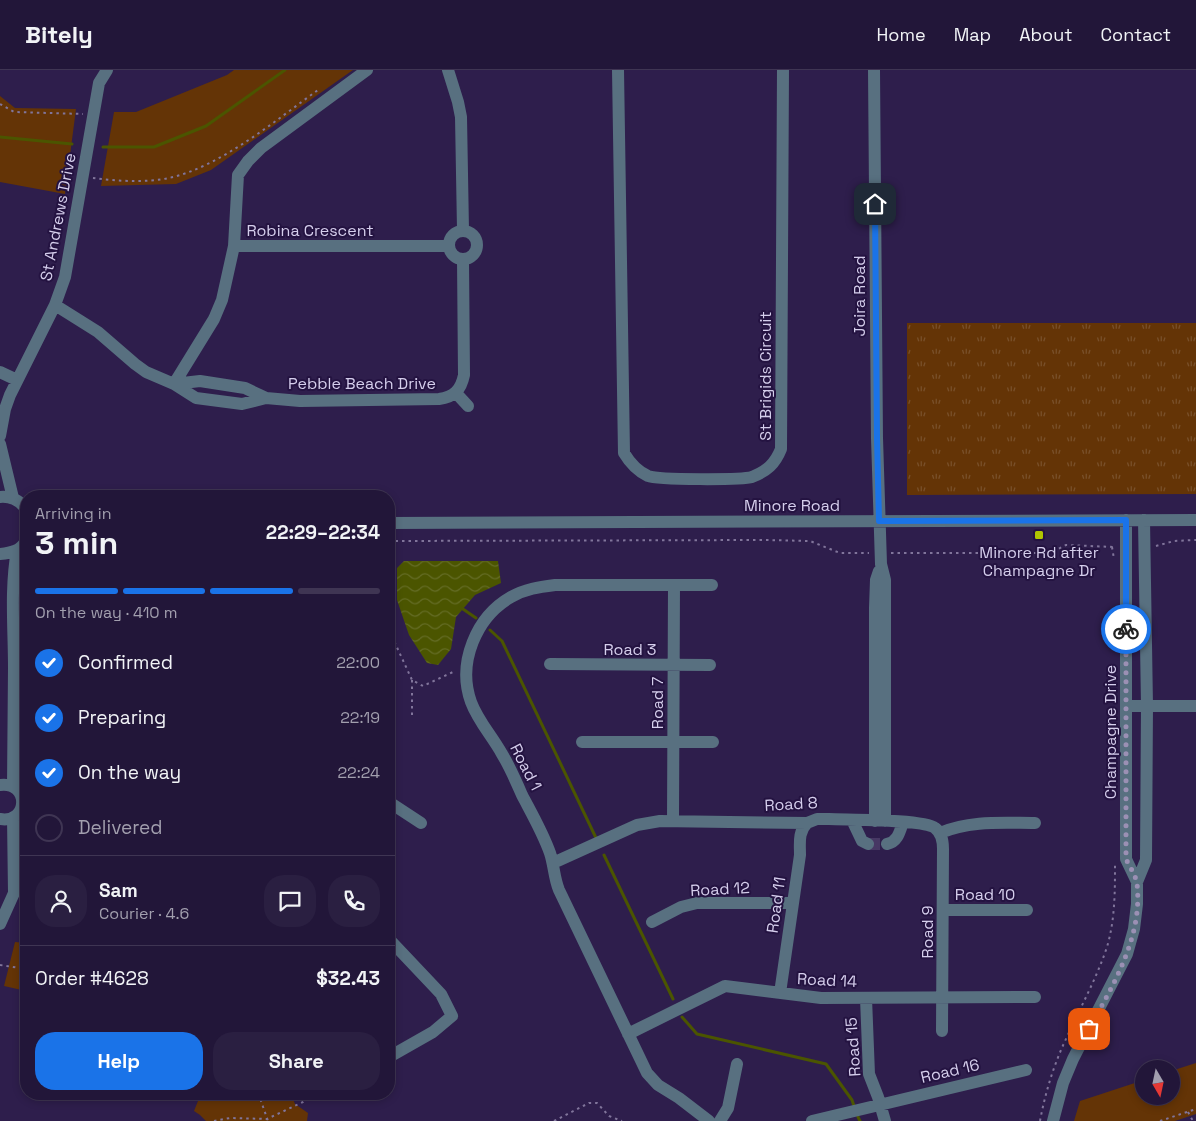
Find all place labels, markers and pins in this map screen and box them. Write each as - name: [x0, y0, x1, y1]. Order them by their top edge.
- pin: [854, 183, 896, 225]
- marker: Minore Rd after Champagne Dr: [1033, 529, 1045, 541]
- place label: Minore Rd after Champagne Dr: [979, 542, 1099, 581]
- pin: [1068, 1008, 1110, 1050]

